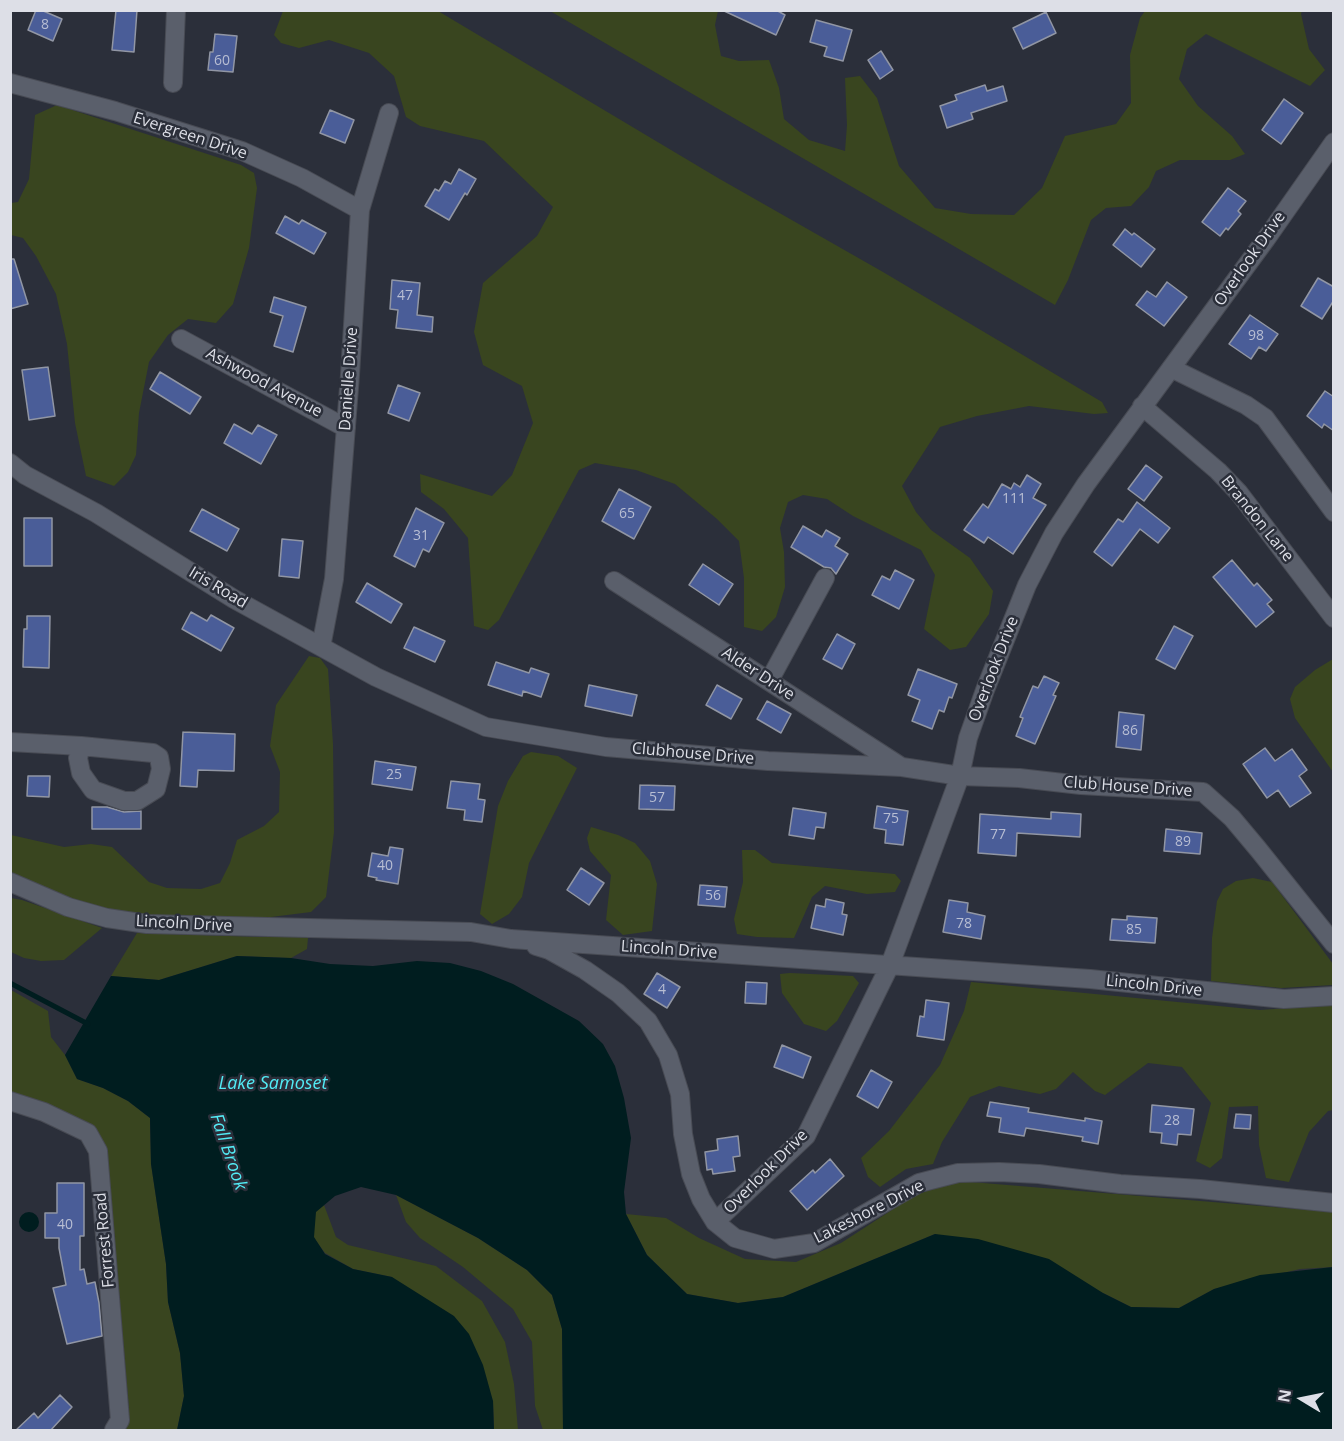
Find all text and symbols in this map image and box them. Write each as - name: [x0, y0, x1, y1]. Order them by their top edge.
- house number: 8: [41, 17, 49, 33]
- house number: 60: [214, 53, 230, 69]
- street label: Evergreen Drive: [131, 109, 249, 163]
- street label: Overlook Drive: [1210, 208, 1290, 310]
- house number: 47: [397, 288, 413, 304]
- street label: Danielle Drive: [336, 327, 362, 431]
- house number: 98: [1248, 328, 1264, 344]
- street label: Ashwood Avenue: [203, 344, 325, 422]
- street label: Brandon Lane: [1217, 472, 1297, 566]
- house number: 111: [1002, 491, 1026, 507]
- house number: 65: [619, 506, 635, 522]
- house number: 31: [413, 528, 429, 544]
- street label: Iris Road: [185, 563, 251, 613]
- street label: Overlook Drive: [965, 614, 1023, 724]
- street label: Alder Drive: [718, 643, 798, 705]
- house number: 86: [1122, 723, 1138, 739]
- street label: Clubhouse Drive: [631, 739, 755, 769]
- house number: 25: [386, 767, 402, 783]
- street label: Club House Drive: [1063, 773, 1193, 801]
- house number: 57: [649, 790, 665, 806]
- house number: 75: [883, 811, 899, 827]
- house number: 77: [990, 827, 1006, 843]
- house number: 89: [1175, 834, 1191, 850]
- house number: 40: [377, 858, 393, 874]
- house number: 56: [705, 888, 721, 904]
- street label: Lincoln Drive: [135, 912, 233, 936]
- house number: 78: [956, 916, 972, 932]
- house number: 85: [1126, 922, 1142, 938]
- street label: Lincoln Drive: [620, 937, 718, 963]
- street label: Lincoln Drive: [1105, 971, 1203, 1001]
- house number: 4: [658, 982, 666, 998]
- water label: Lake Samoset: [219, 1073, 327, 1095]
- water label: Fall Brook: [205, 1111, 251, 1193]
- house number: 28: [1164, 1113, 1180, 1129]
- street label: Overlook Drive: [720, 1126, 812, 1218]
- street label: Lakeshore Drive: [811, 1176, 927, 1248]
- street label: Forrest Road: [91, 1192, 119, 1288]
- house number: 40: [57, 1217, 73, 1233]
- north arrow: [1272, 1369, 1332, 1429]
- text: N: [1272, 1388, 1296, 1404]

